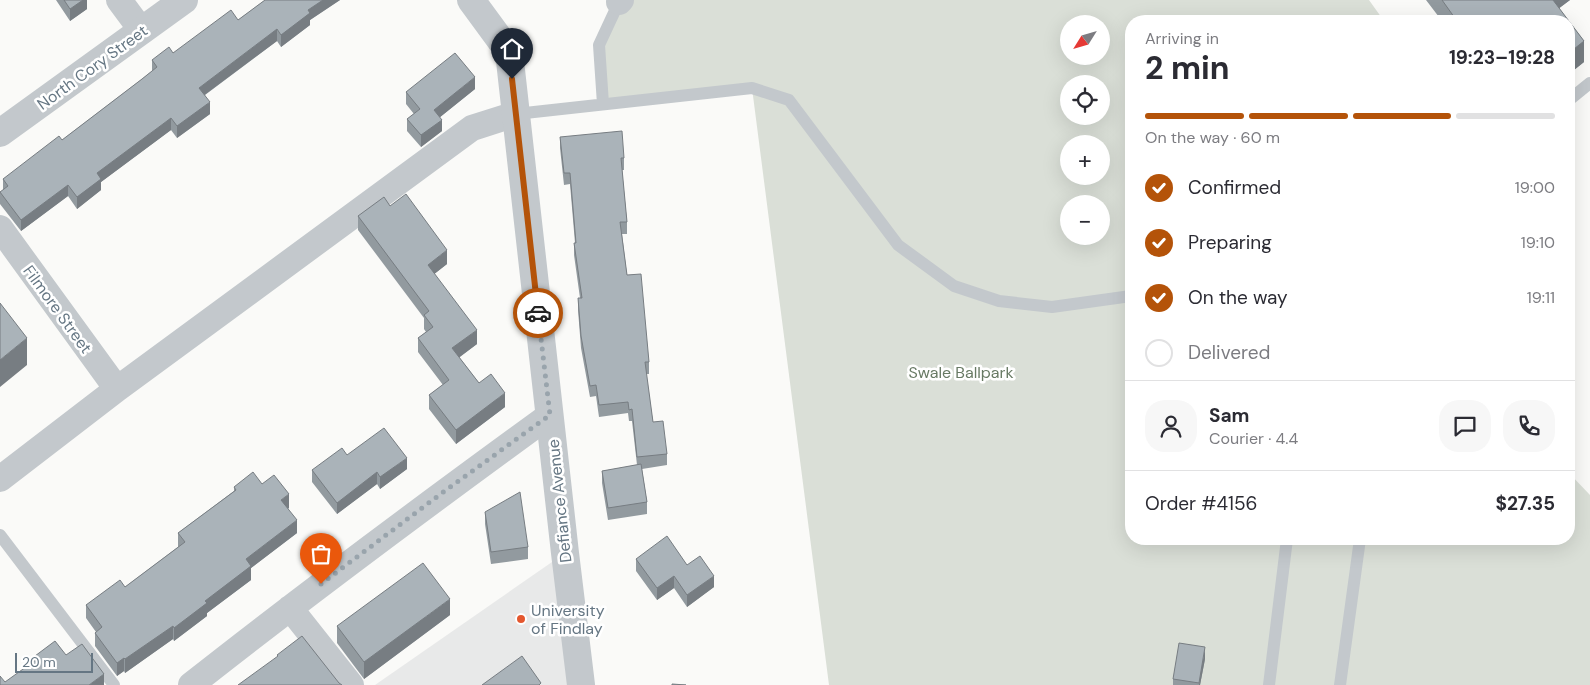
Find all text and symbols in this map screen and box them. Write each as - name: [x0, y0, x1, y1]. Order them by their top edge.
- north arrow: [1060, 15, 1110, 65]
- map controls: [1060, 15, 1110, 245]
- street label: North Cory Street: [33, 20, 152, 115]
- pin: [491, 28, 533, 79]
- text: Arriving in: [1145, 28, 1219, 49]
- icon: home: [498, 35, 526, 63]
- text: 19:23–19:28: [1449, 45, 1555, 70]
- text: 2 min: [1145, 47, 1230, 89]
- button: locate: [1060, 75, 1110, 125]
- text: On the way · 60 m: [1145, 127, 1280, 148]
- button: +: [1060, 135, 1110, 185]
- icon: check: [1145, 174, 1173, 202]
- text: Confirmed: [1188, 175, 1281, 200]
- text: 19:00: [1515, 177, 1555, 198]
- button: −: [1060, 195, 1110, 245]
- icon: check: [1145, 229, 1173, 257]
- text: Preparing: [1188, 230, 1272, 255]
- text: 19:10: [1521, 232, 1555, 253]
- street label: Filmore Street: [19, 261, 97, 358]
- icon: check: [1145, 284, 1173, 312]
- text: On the way: [1188, 285, 1288, 310]
- text: 19:11: [1527, 287, 1555, 308]
- courier: [513, 288, 563, 338]
- icon: car: [524, 299, 552, 327]
- text: Delivered: [1188, 340, 1270, 365]
- park label: Swale Ballpark: [908, 362, 1014, 383]
- button: person: [1145, 400, 1197, 452]
- button: chat: [1439, 400, 1491, 452]
- button: phone: [1503, 400, 1555, 452]
- text: Sam: [1209, 403, 1250, 428]
- text: Courier · 4.4: [1209, 428, 1298, 449]
- street label: Defiance Avenue: [543, 438, 576, 564]
- text: Order #4156: [1145, 491, 1257, 516]
- text: $27.35: [1496, 491, 1555, 516]
- pin: [300, 533, 342, 584]
- icon: bag: [307, 540, 335, 568]
- place label: University of Findlay: [531, 600, 605, 639]
- marker: University of Findlay: [515, 613, 527, 625]
- scale bar: [15, 650, 92, 673]
- text: 20 m: [22, 653, 56, 671]

